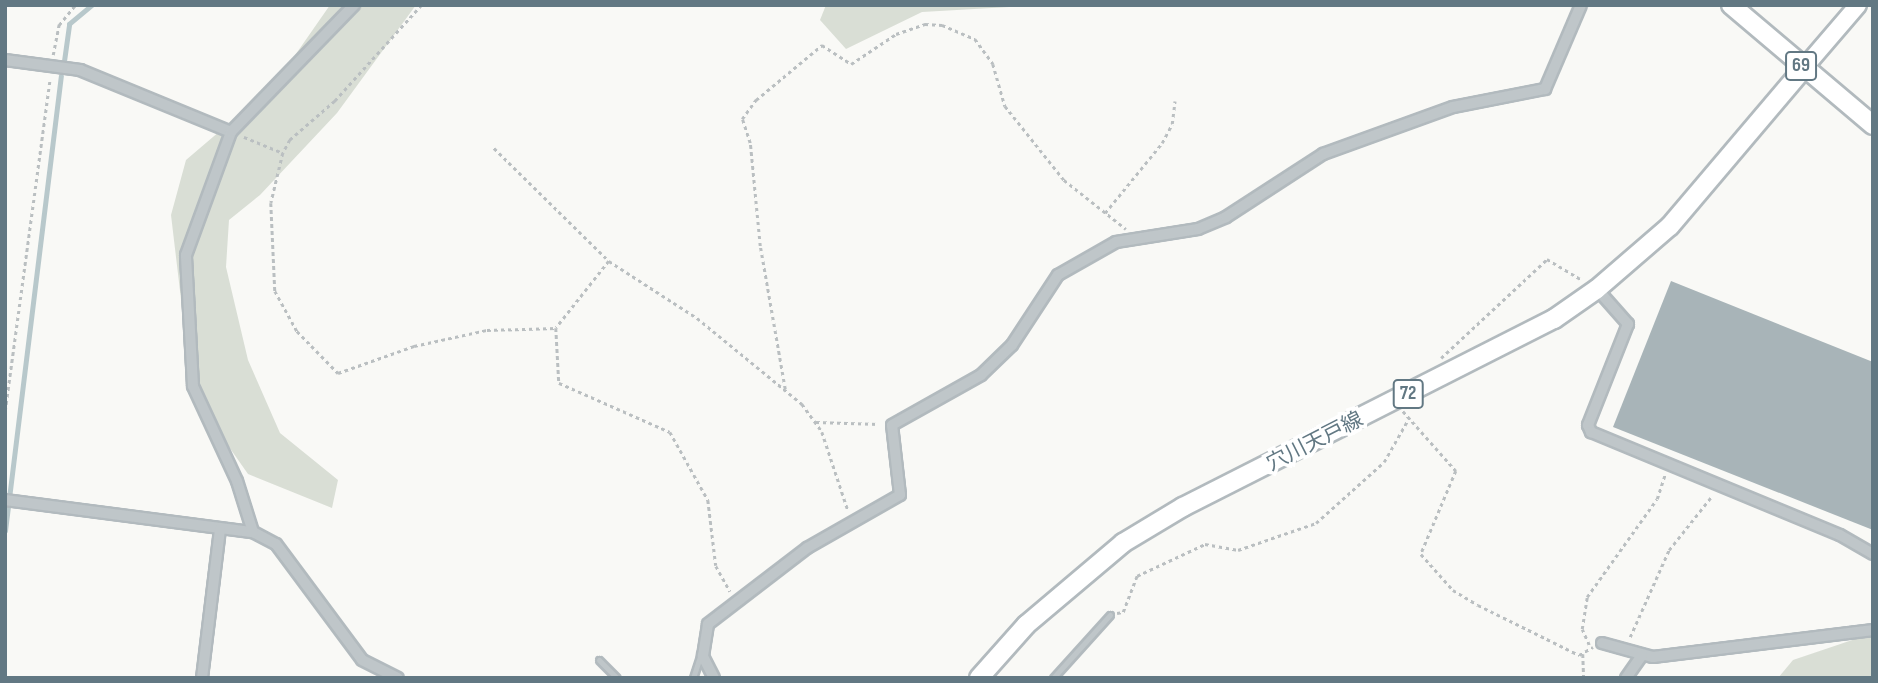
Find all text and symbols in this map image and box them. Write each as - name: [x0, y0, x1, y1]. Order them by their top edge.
- road number: 69: [1784, 50, 1818, 82]
- road number: 72: [1392, 378, 1424, 410]
- street label: 穴川天戸線: [1263, 407, 1367, 477]

